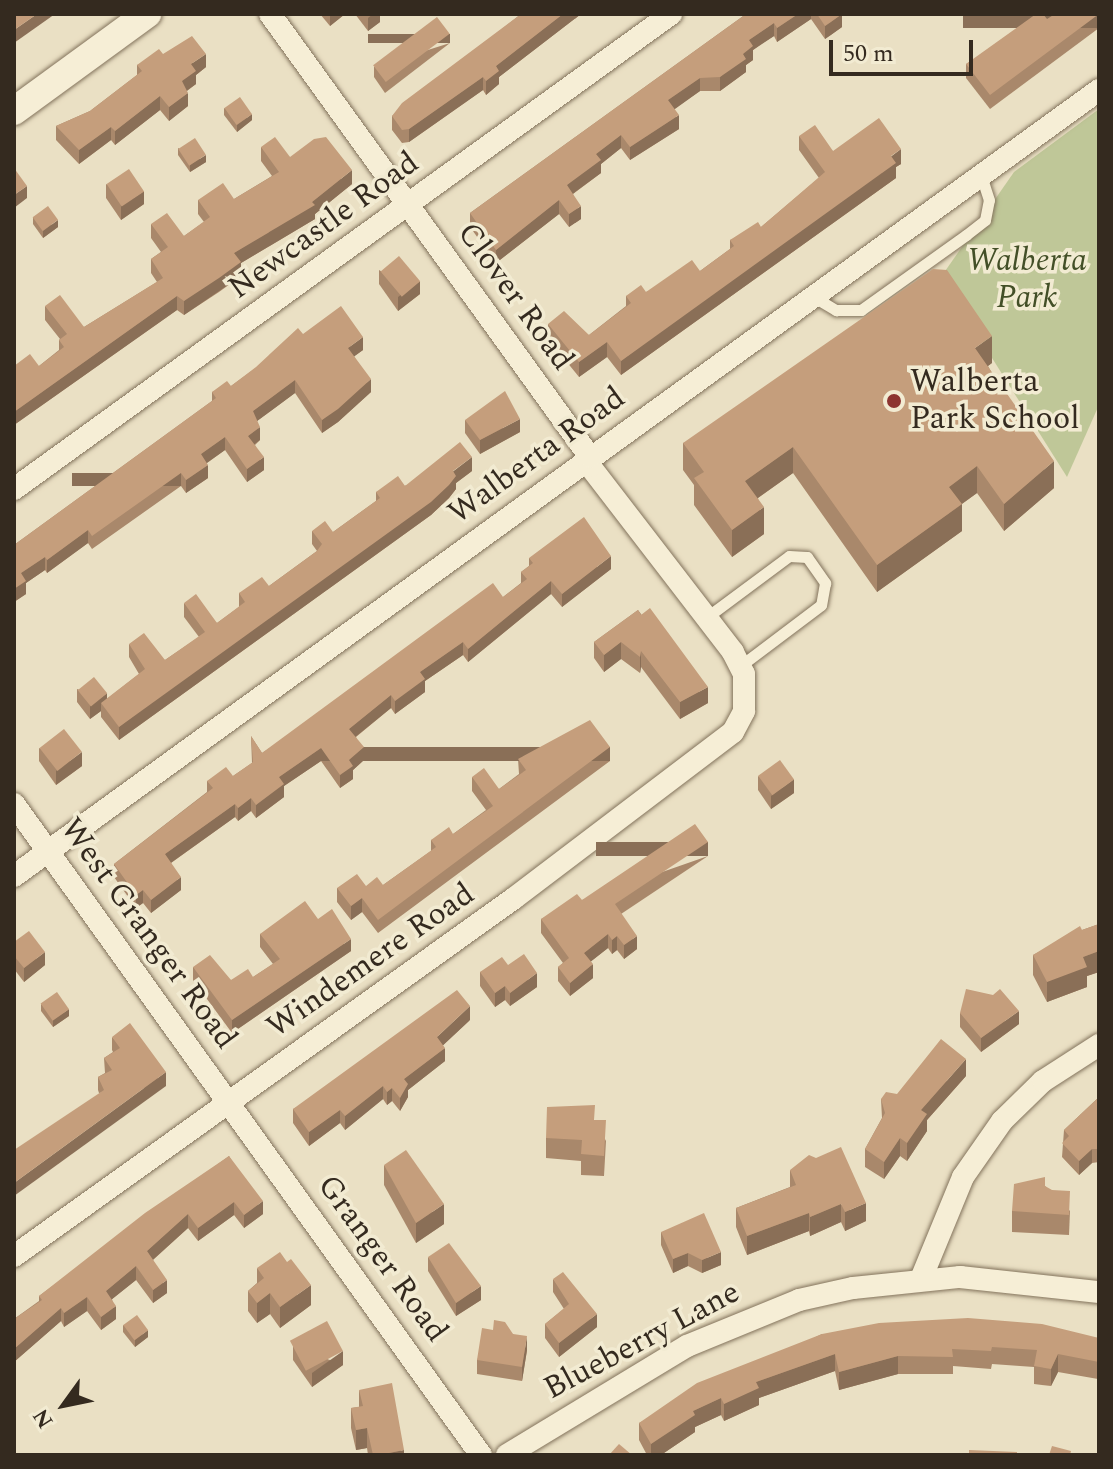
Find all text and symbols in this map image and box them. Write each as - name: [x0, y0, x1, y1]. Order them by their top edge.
- scale bar: [833, 24, 977, 74]
- text: 50 m: [843, 36, 894, 72]
- street label: Newcastle Road: [221, 144, 427, 308]
- street label: Clover Road: [448, 215, 582, 379]
- park label: Walberta Park: [967, 243, 1087, 318]
- place label: Walberta Park School: [910, 364, 1080, 439]
- street label: Walberta Road: [441, 379, 633, 533]
- marker: Walberta Park School: [885, 392, 903, 410]
- street label: West Granger Road: [51, 811, 245, 1057]
- street label: Windemere Road: [260, 875, 482, 1047]
- street label: Granger Road: [309, 1168, 455, 1350]
- street label: Blueberry Lane: [538, 1273, 746, 1409]
- north arrow: [24, 1365, 104, 1445]
- text: N: [25, 1402, 62, 1435]

